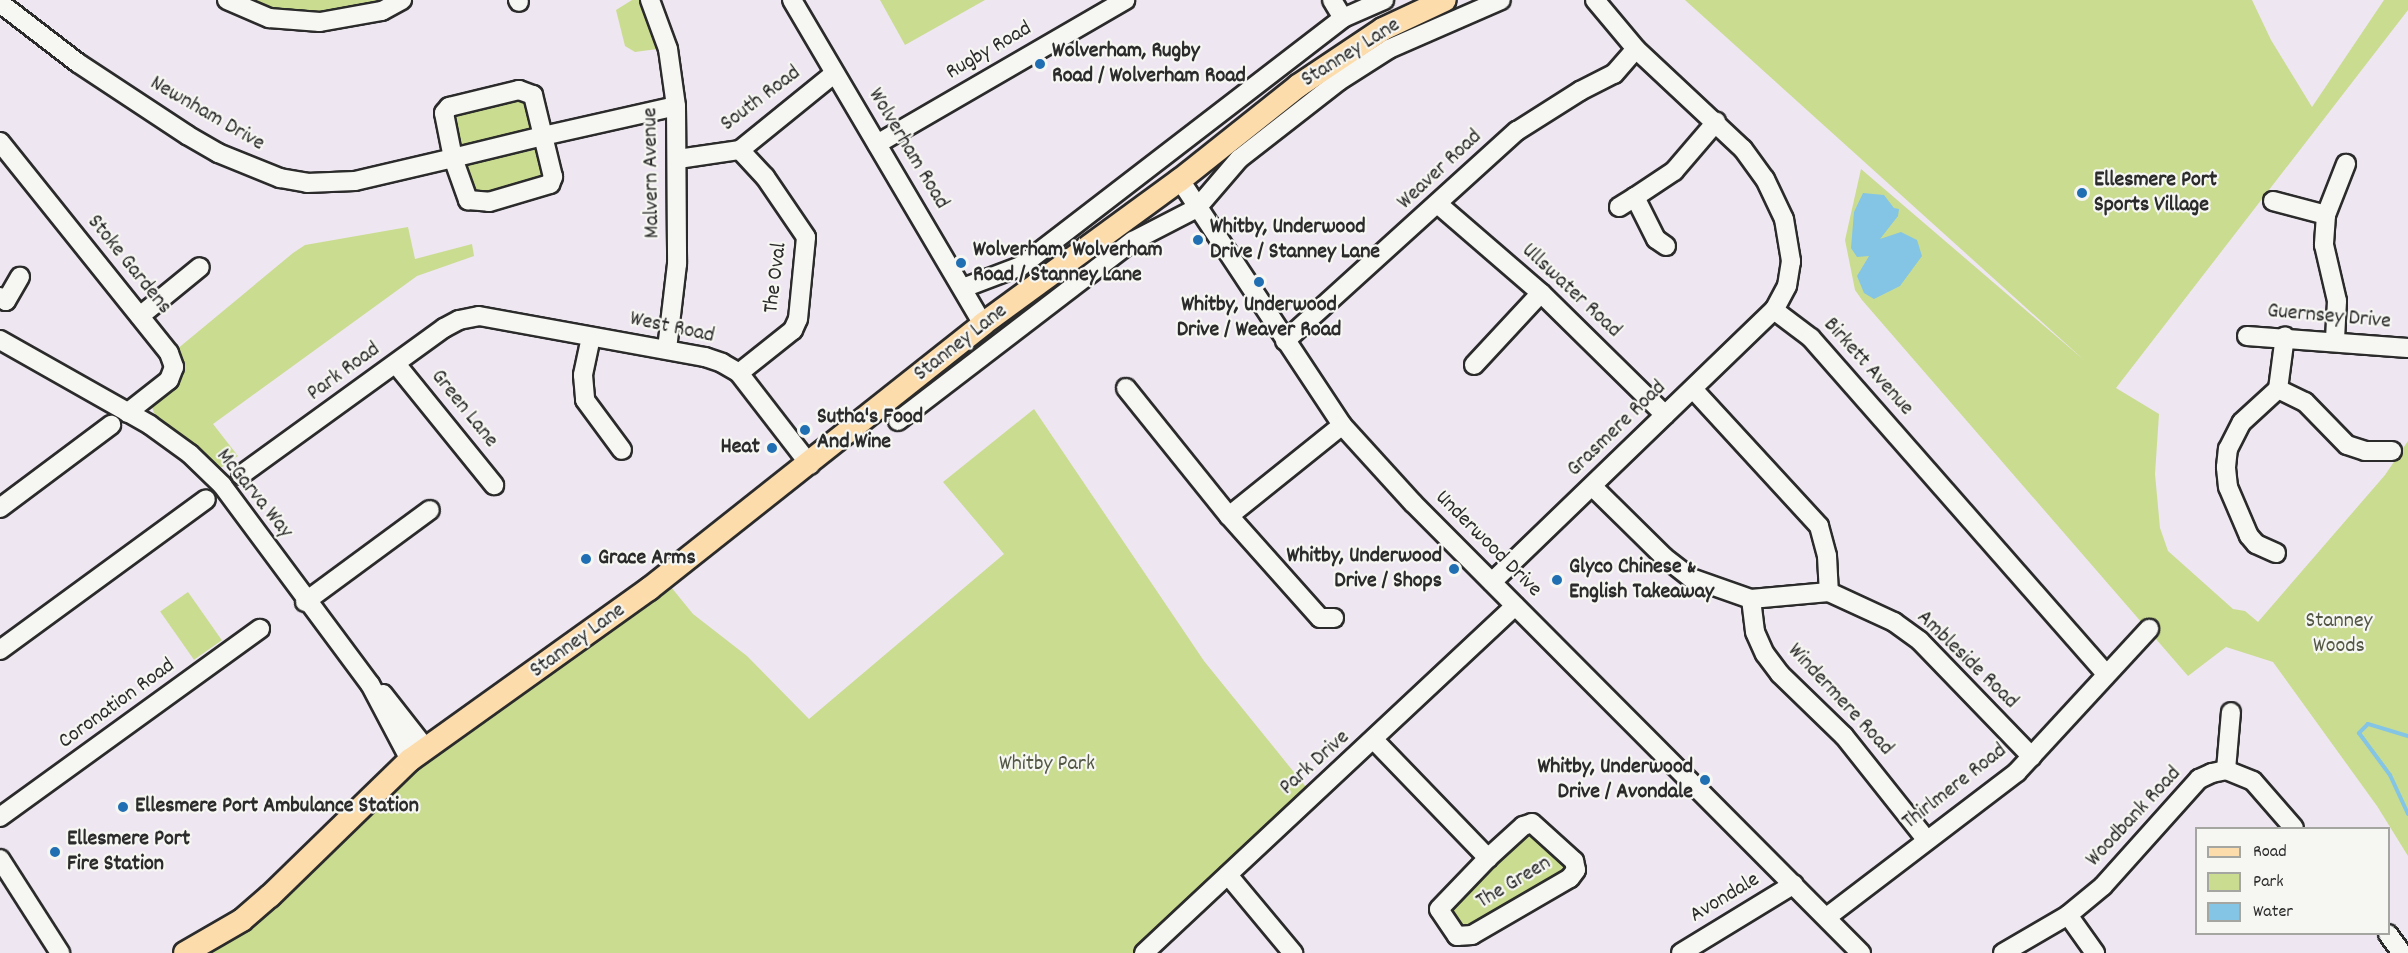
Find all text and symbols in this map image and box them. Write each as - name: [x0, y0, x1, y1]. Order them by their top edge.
- street label: Stanney Lane: [1297, 12, 1405, 94]
- street label: Rugby Road: [942, 16, 1036, 86]
- place label: Wolverham, Rugby Road / Wolverham Road: [1052, 38, 1246, 90]
- marker: Wolverham, Rugby Road / Wolverham Road: [1033, 57, 1047, 71]
- street label: South Road: [716, 60, 806, 138]
- street label: Newnham Drive: [145, 71, 269, 157]
- street label: Wolverham Road: [862, 84, 954, 214]
- street label: Malvern Avenue: [638, 107, 666, 239]
- street label: Weaver Road: [1392, 124, 1488, 216]
- place label: Ellesmere Port Sports Village: [2094, 167, 2217, 218]
- marker: Ellesmere Port Sports Village: [2075, 186, 2089, 200]
- street label: Stoke Gardens: [81, 210, 177, 320]
- place label: Whitby, Underwood Drive / Stanney Lane: [1210, 214, 1380, 266]
- marker: Whitby, Underwood Drive / Stanney Lane: [1191, 233, 1205, 247]
- place label: Wolverham, Wolverham Road / Stanney Lane: [973, 237, 1163, 288]
- street label: Ullswater Road: [1516, 238, 1626, 344]
- street label: The Oval: [759, 241, 793, 315]
- marker: Wolverham, Wolverham Road / Stanney Lane: [954, 256, 968, 270]
- marker: Whitby, Underwood Drive / Weaver Road: [1252, 275, 1266, 289]
- place label: Whitby, Underwood Drive / Weaver Road: [1177, 292, 1341, 344]
- street label: Stanney Lane: [909, 298, 1013, 388]
- street label: Guernsey Drive: [2266, 298, 2392, 336]
- street label: West Road: [627, 306, 717, 350]
- street label: Birkett Avenue: [1817, 313, 1919, 421]
- street label: Park Road: [302, 337, 386, 407]
- street label: Green Lane: [424, 365, 504, 453]
- street label: Grasmere Road: [1562, 375, 1672, 483]
- place label: Sutha's Food And Wine: [817, 404, 923, 456]
- marker: Sutha's Food And Wine: [798, 423, 812, 437]
- place label: Heat: [721, 435, 760, 461]
- marker: Heat: [765, 441, 779, 455]
- street label: McGarva Way: [210, 444, 298, 544]
- street label: Underwood Drive: [1429, 485, 1547, 603]
- place label: Whitby, Underwood Drive / Shops: [1287, 543, 1442, 594]
- place label: Grace Arms: [598, 546, 696, 572]
- marker: Grace Arms: [579, 552, 593, 566]
- place label: Glyco Chinese & English Takeaway: [1569, 554, 1714, 606]
- marker: Whitby, Underwood Drive / Shops: [1447, 562, 1461, 576]
- marker: Glyco Chinese & English Takeaway: [1550, 573, 1564, 587]
- street label: Stanney Lane: [525, 598, 631, 684]
- street label: Ambleside Road: [1911, 605, 2023, 715]
- park label: Stanney Woods: [2305, 608, 2373, 660]
- street label: Windermere Road: [1781, 638, 1899, 762]
- street label: Coronation Road: [54, 653, 180, 755]
- street label: Park Drive: [1275, 725, 1355, 801]
- street label: Thirlmere Road: [1898, 738, 2012, 836]
- park label: Whitby Park: [999, 752, 1095, 778]
- place label: Whitby, Underwood Drive / Avondale: [1538, 754, 1693, 806]
- street label: Woodbank Road: [2081, 761, 2187, 873]
- marker: Whitby, Underwood Drive / Avondale: [1698, 773, 1712, 787]
- place label: Ellesmere Port Ambulance Station: [135, 794, 419, 820]
- marker: Ellesmere Port Ambulance Station: [116, 800, 130, 814]
- place label: Ellesmere Port Fire Station: [67, 826, 190, 878]
- legend: [2195, 827, 2390, 935]
- text: Road: [2253, 840, 2287, 865]
- marker: Ellesmere Port Fire Station: [48, 845, 62, 859]
- street label: The Green: [1472, 850, 1556, 916]
- street label: Avondale: [1685, 867, 1765, 929]
- text: Park: [2253, 870, 2284, 895]
- text: Water: [2253, 900, 2293, 925]

